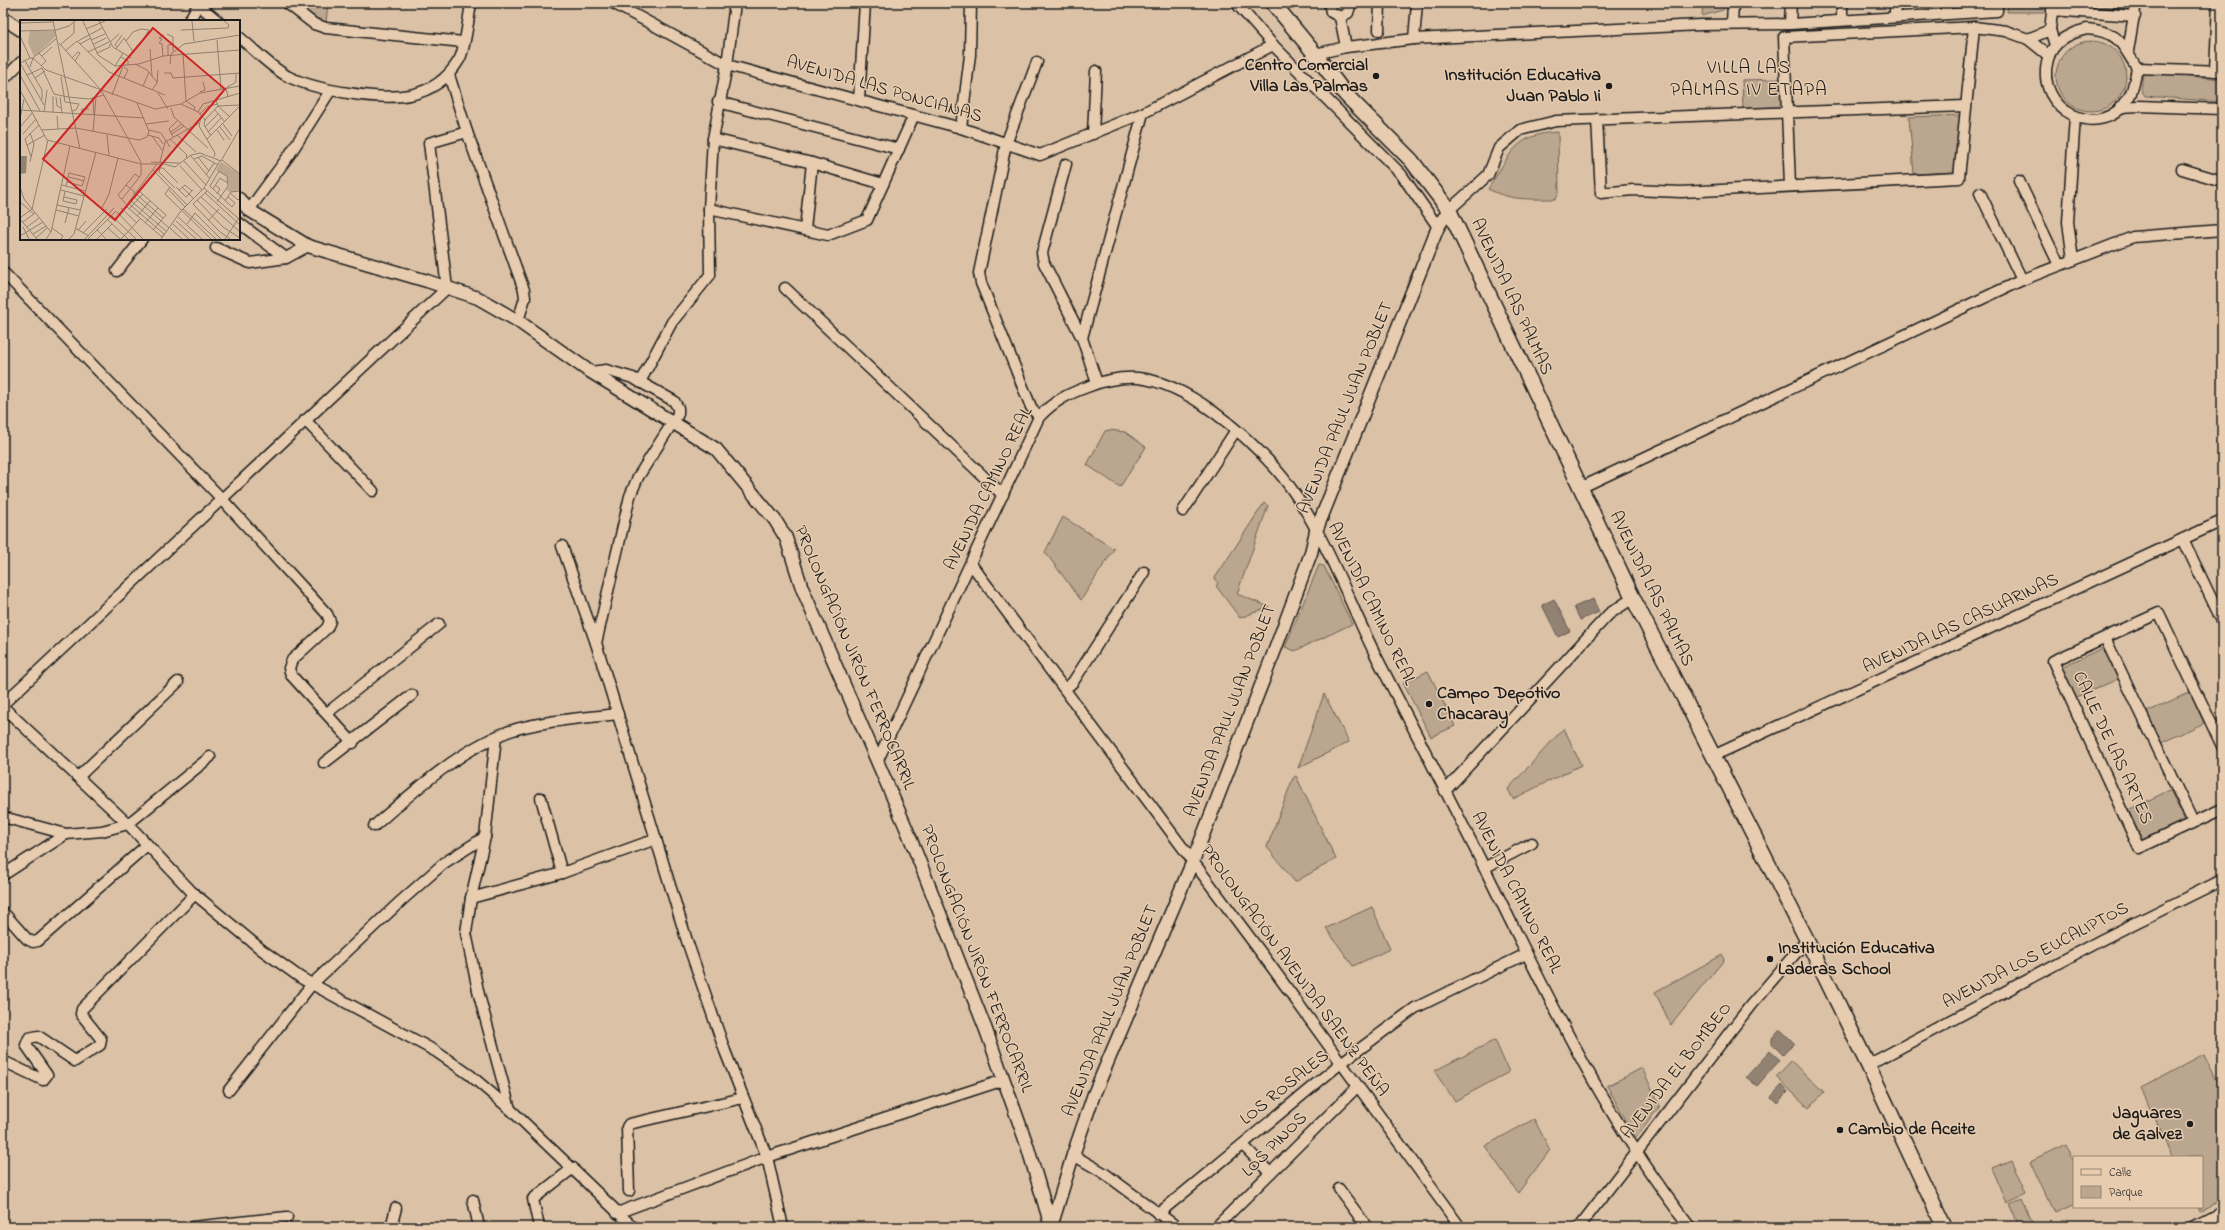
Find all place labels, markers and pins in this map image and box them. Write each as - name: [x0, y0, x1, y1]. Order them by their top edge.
- place label: Centro Comercial Villa Las Palmas: [1245, 53, 1368, 100]
- place label: Institución Educativa Juan Pablo Ii: [1444, 63, 1601, 110]
- marker: Centro Comercial Villa Las Palmas: [1371, 71, 1381, 81]
- marker: Institución Educativa Juan Pablo Ii: [1604, 81, 1614, 91]
- place label: Campo Depotivo Chacaray: [1437, 681, 1560, 729]
- marker: Campo Depotivo Chacaray: [1424, 699, 1434, 709]
- place label: Institución Educativa Laderas School: [1778, 936, 1935, 983]
- marker: Institución Educativa Laderas School: [1765, 954, 1775, 964]
- place label: Jaguares de Galvez: [2112, 1101, 2182, 1148]
- place label: Cambio de Aceite: [1848, 1117, 1976, 1143]
- marker: Jaguares de Galvez: [2185, 1119, 2195, 1129]
- marker: Cambio de Aceite: [1835, 1125, 1845, 1135]

